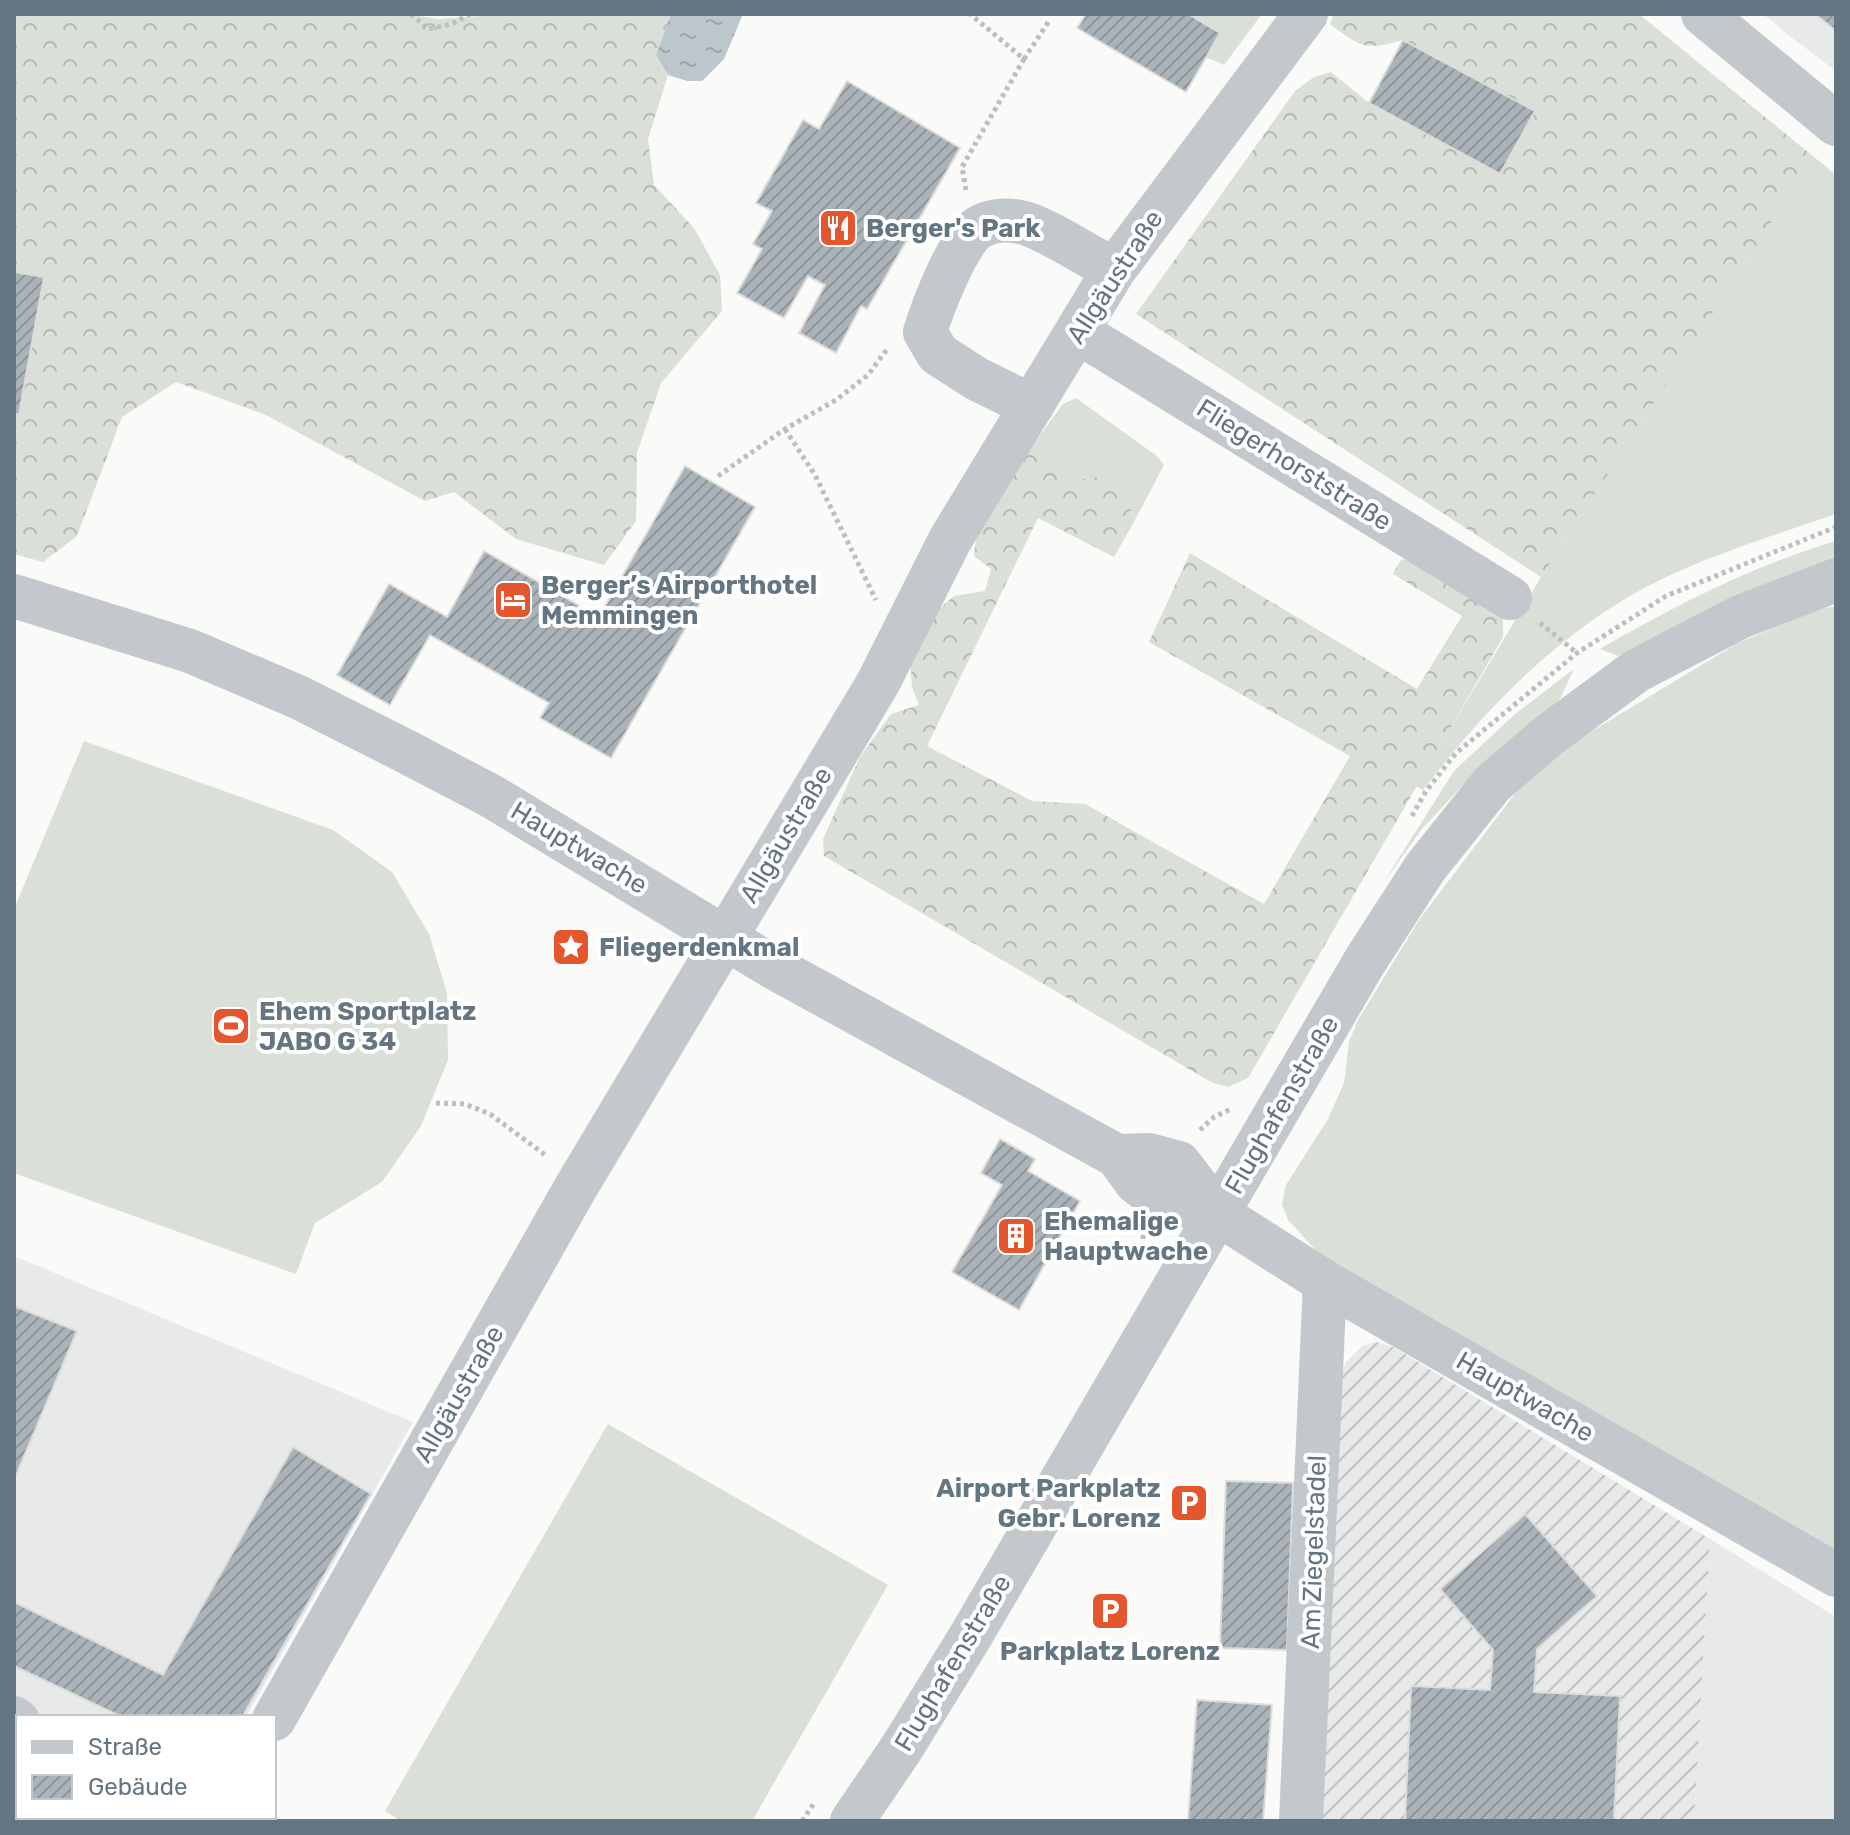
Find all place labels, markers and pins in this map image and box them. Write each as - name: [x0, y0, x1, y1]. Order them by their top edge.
- restaurant icon: Berger's Park: [817, 207, 859, 249]
- place label: Berger's Park: [866, 213, 1041, 244]
- place label: Berger’s Airporthotel Memmingen: [541, 570, 817, 631]
- hotel icon: Berger’s Airporthotel Memmingen: [492, 579, 534, 621]
- place icon: Fliegerdenkmal: [550, 926, 592, 968]
- place label: Fliegerdenkmal: [599, 932, 799, 963]
- place label: Ehem Sportplatz JABO G 34: [259, 996, 476, 1057]
- sports icon: Ehem Sportplatz JABO G 34: [210, 1005, 252, 1047]
- place label: Ehemalige Hauptwache: [1044, 1206, 1208, 1267]
- building icon: Ehemalige Hauptwache: [995, 1215, 1037, 1257]
- place label: Airport Parkplatz Gebr. Lorenz: [936, 1473, 1161, 1534]
- parking icon: Airport Parkplatz Gebr. Lorenz: [1168, 1482, 1210, 1524]
- parking icon: Parkplatz Lorenz: [1089, 1590, 1131, 1632]
- place label: Parkplatz Lorenz: [1000, 1636, 1220, 1667]

